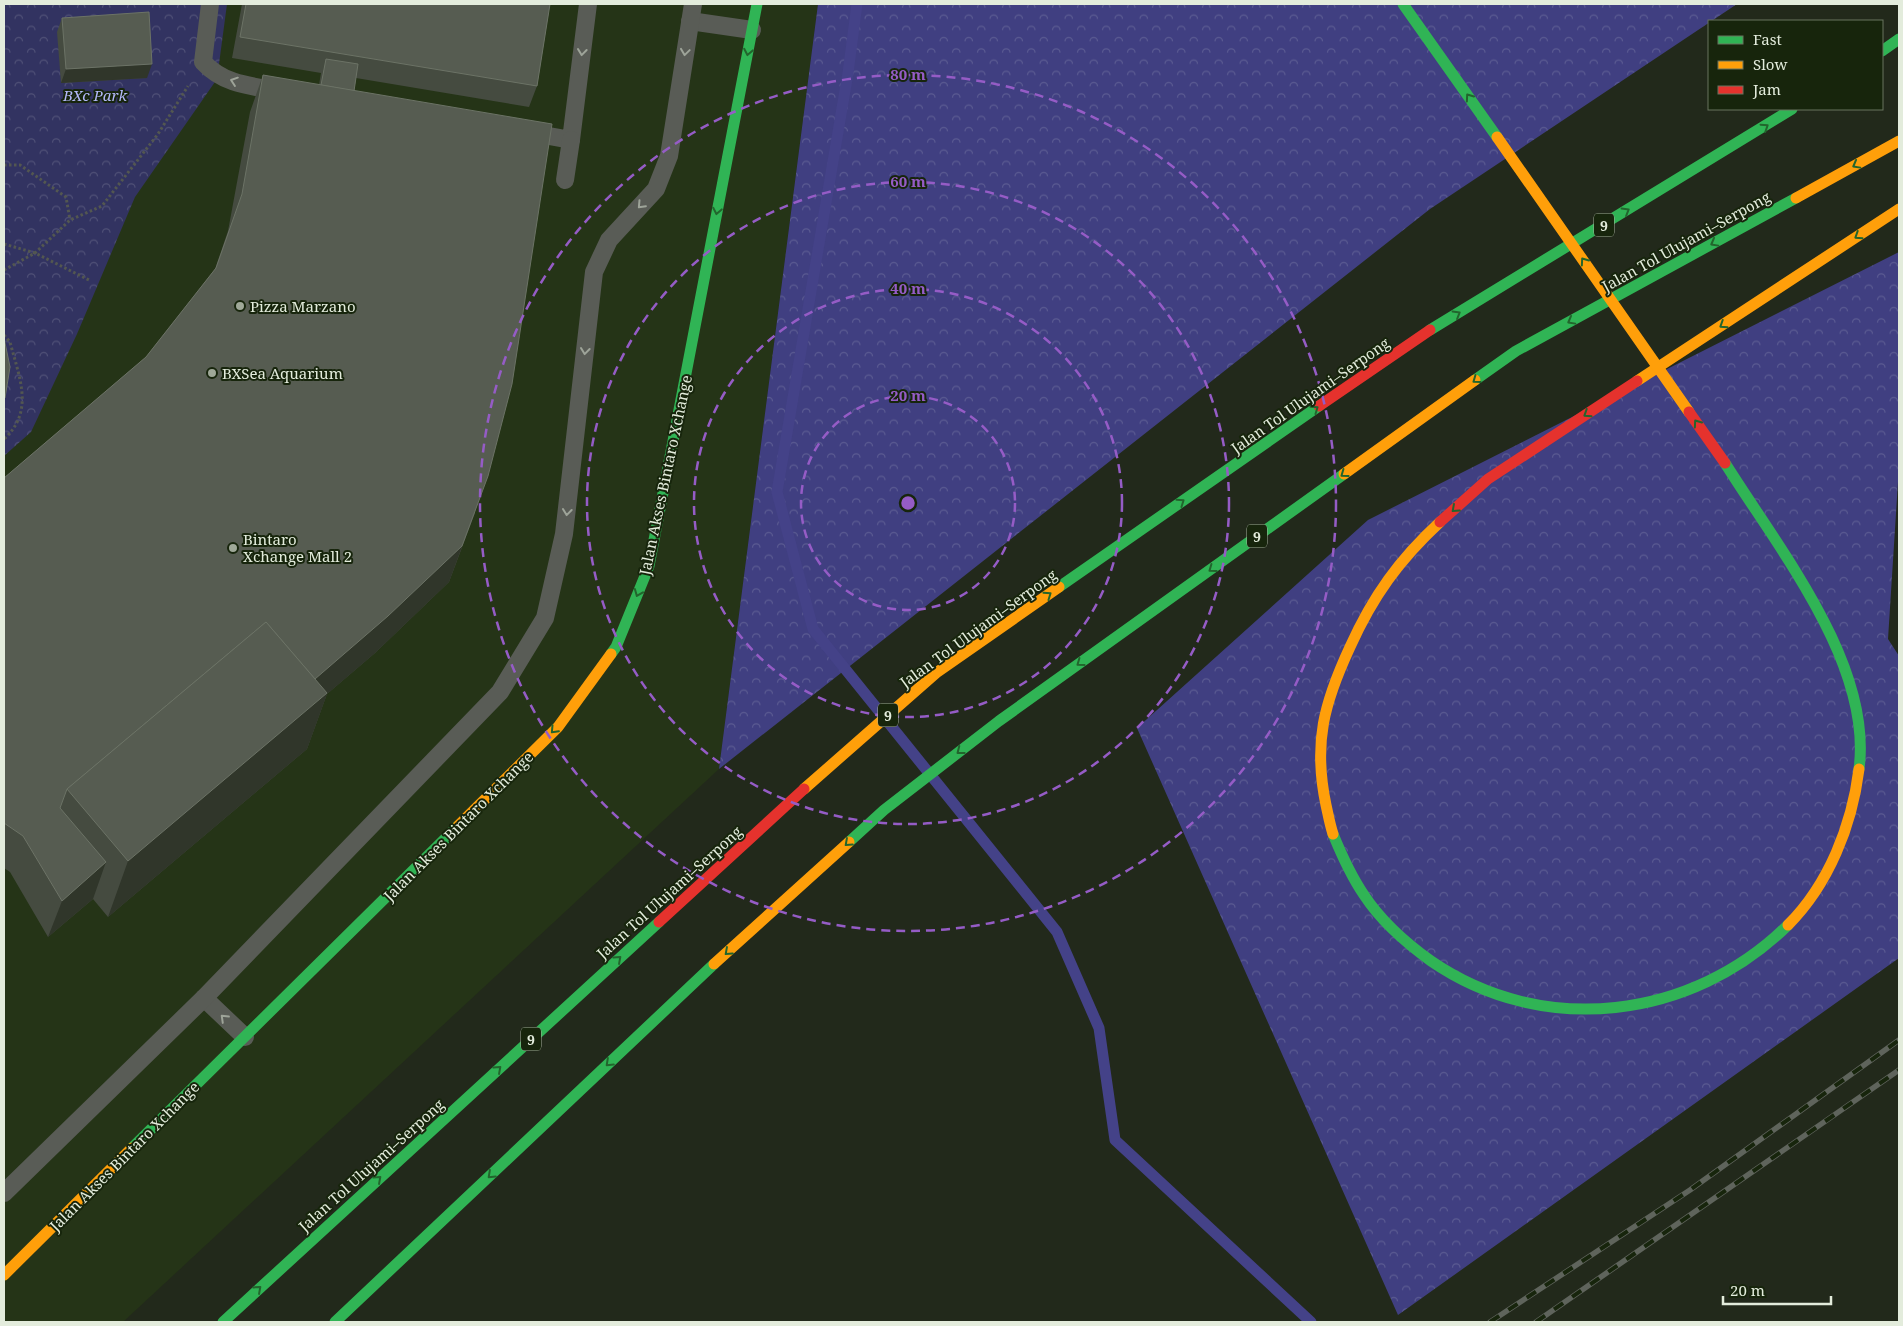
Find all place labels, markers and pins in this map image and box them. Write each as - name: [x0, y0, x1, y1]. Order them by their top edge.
- place label: Pizza Marzano: [250, 296, 356, 316]
- marker: Pizza Marzano: [234, 300, 246, 312]
- place label: BXSea Aquarium: [222, 363, 343, 383]
- marker: BXSea Aquarium: [206, 367, 218, 379]
- centre of rings: [899, 494, 917, 512]
- place label: Bintaro Xchange Mall 2: [243, 529, 352, 566]
- marker: Bintaro Xchange Mall 2: [227, 542, 239, 554]

